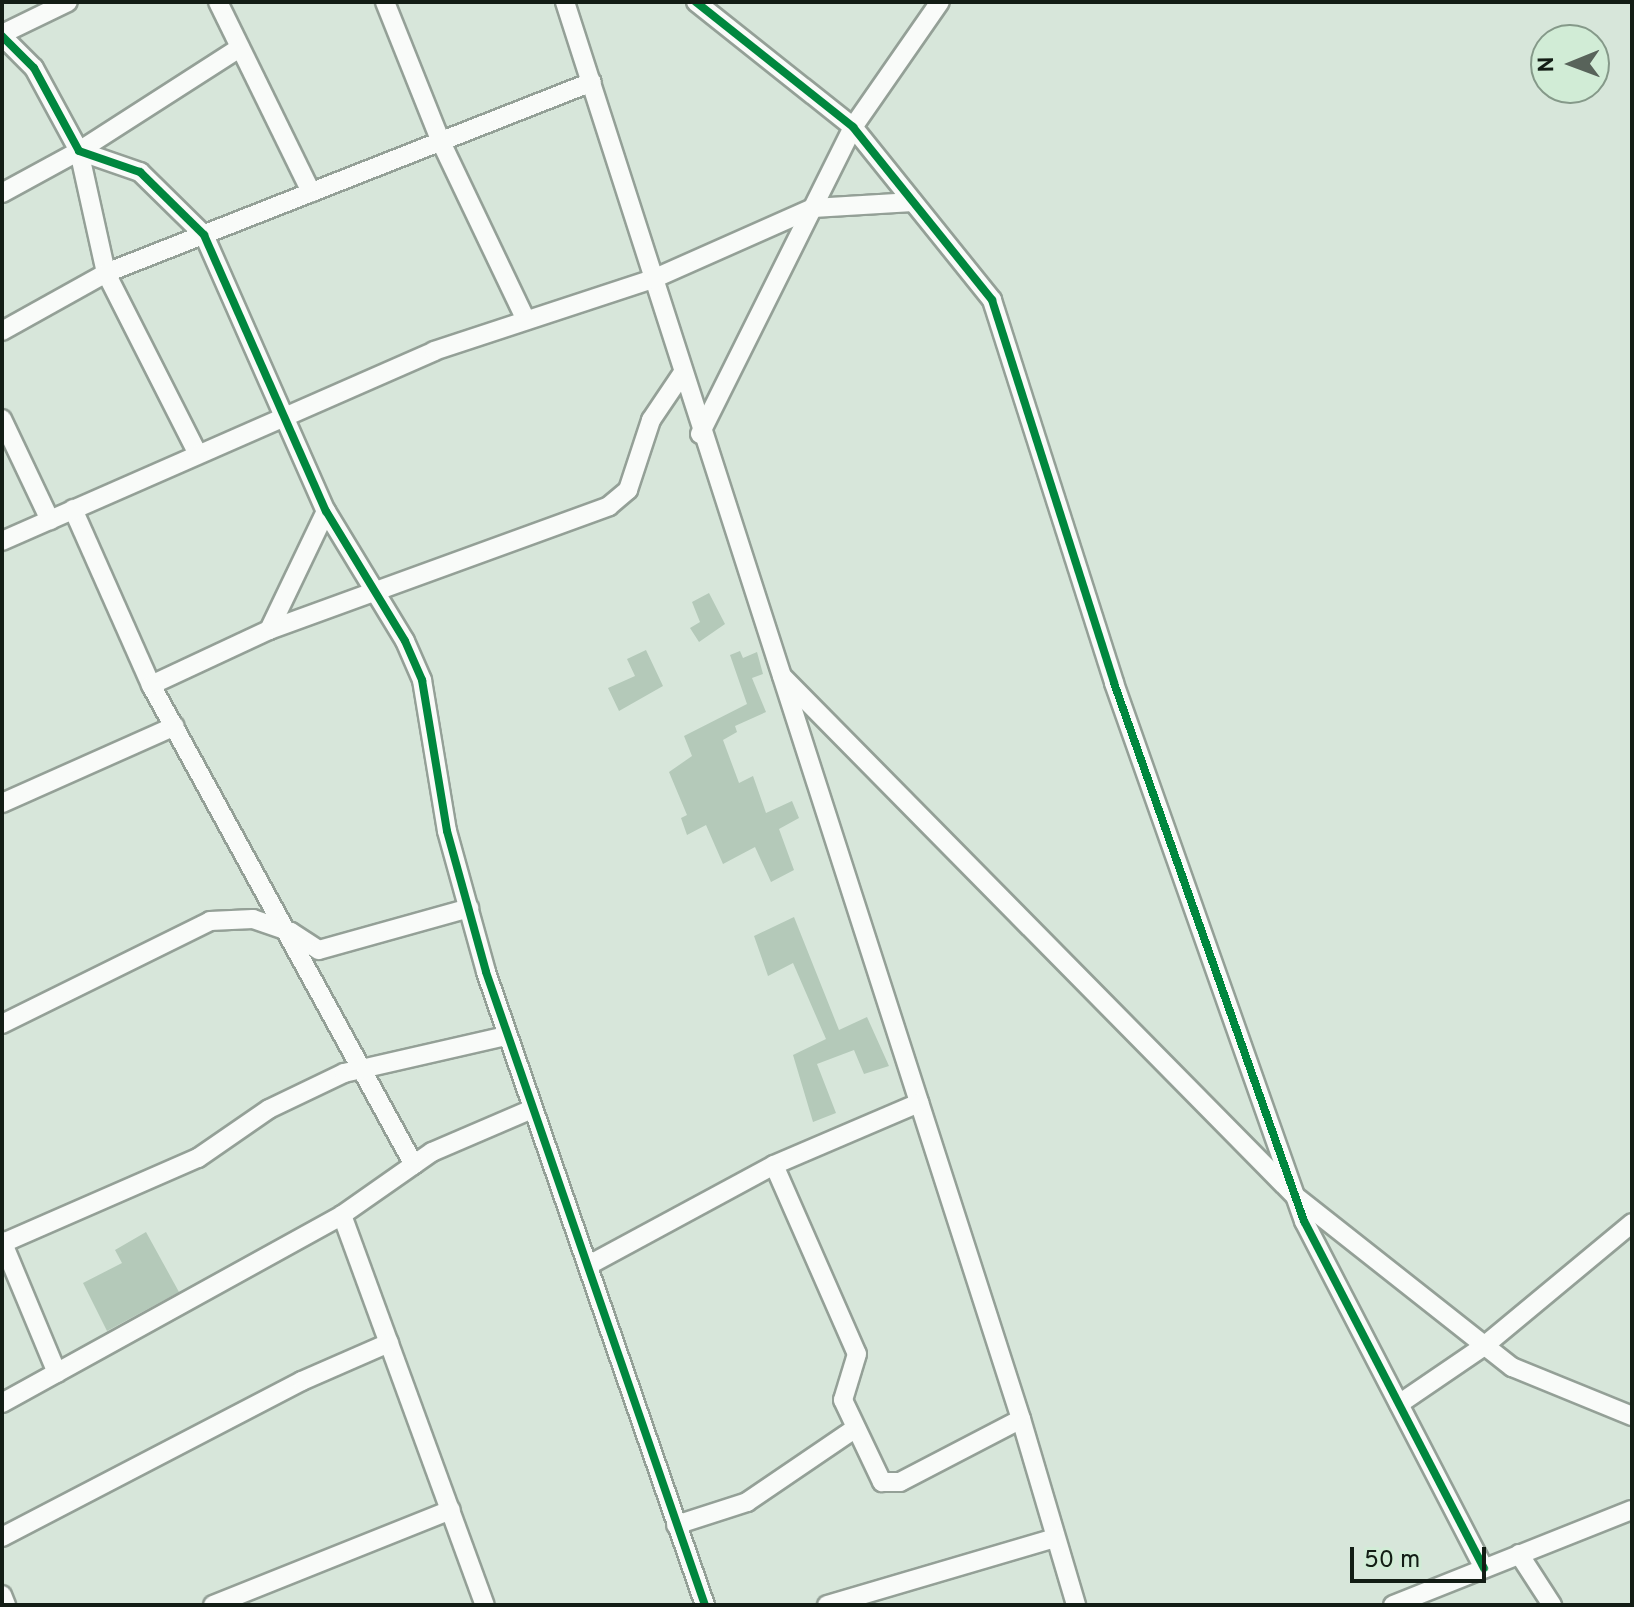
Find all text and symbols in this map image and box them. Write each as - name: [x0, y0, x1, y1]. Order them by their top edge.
- north arrow: [1530, 24, 1610, 104]
- text: N: [1534, 56, 1561, 73]
- scale bar: [1354, 1531, 1490, 1581]
- text: 50 m: [1364, 1546, 1420, 1576]

